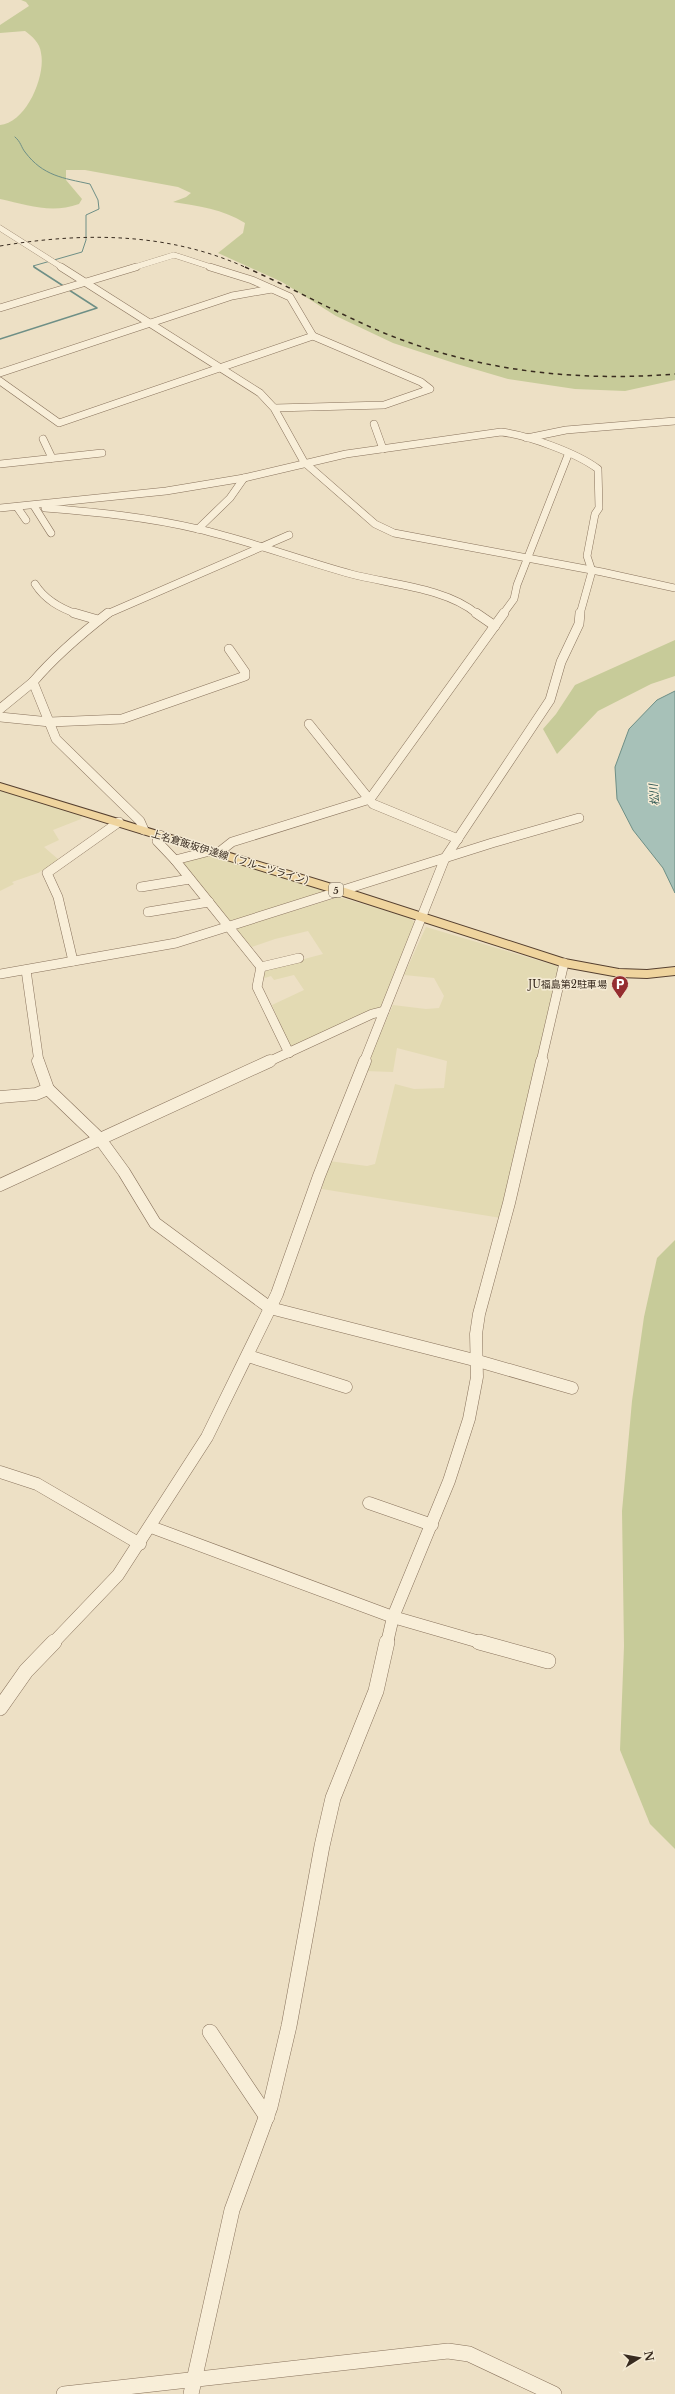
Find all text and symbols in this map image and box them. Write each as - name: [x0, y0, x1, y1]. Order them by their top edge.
- water label: 松川: [646, 782, 662, 807]
- street label: 上名倉飯坂伊達線（フルーツライン）: [150, 827, 316, 889]
- road number: 5: [329, 883, 343, 897]
- parking icon: JU福島第2駐車場: [610, 974, 630, 999]
- place label: JU福島第2駐車場: [526, 978, 607, 991]
- north arrow: [619, 2338, 659, 2378]
- text: N: [641, 2350, 657, 2363]

